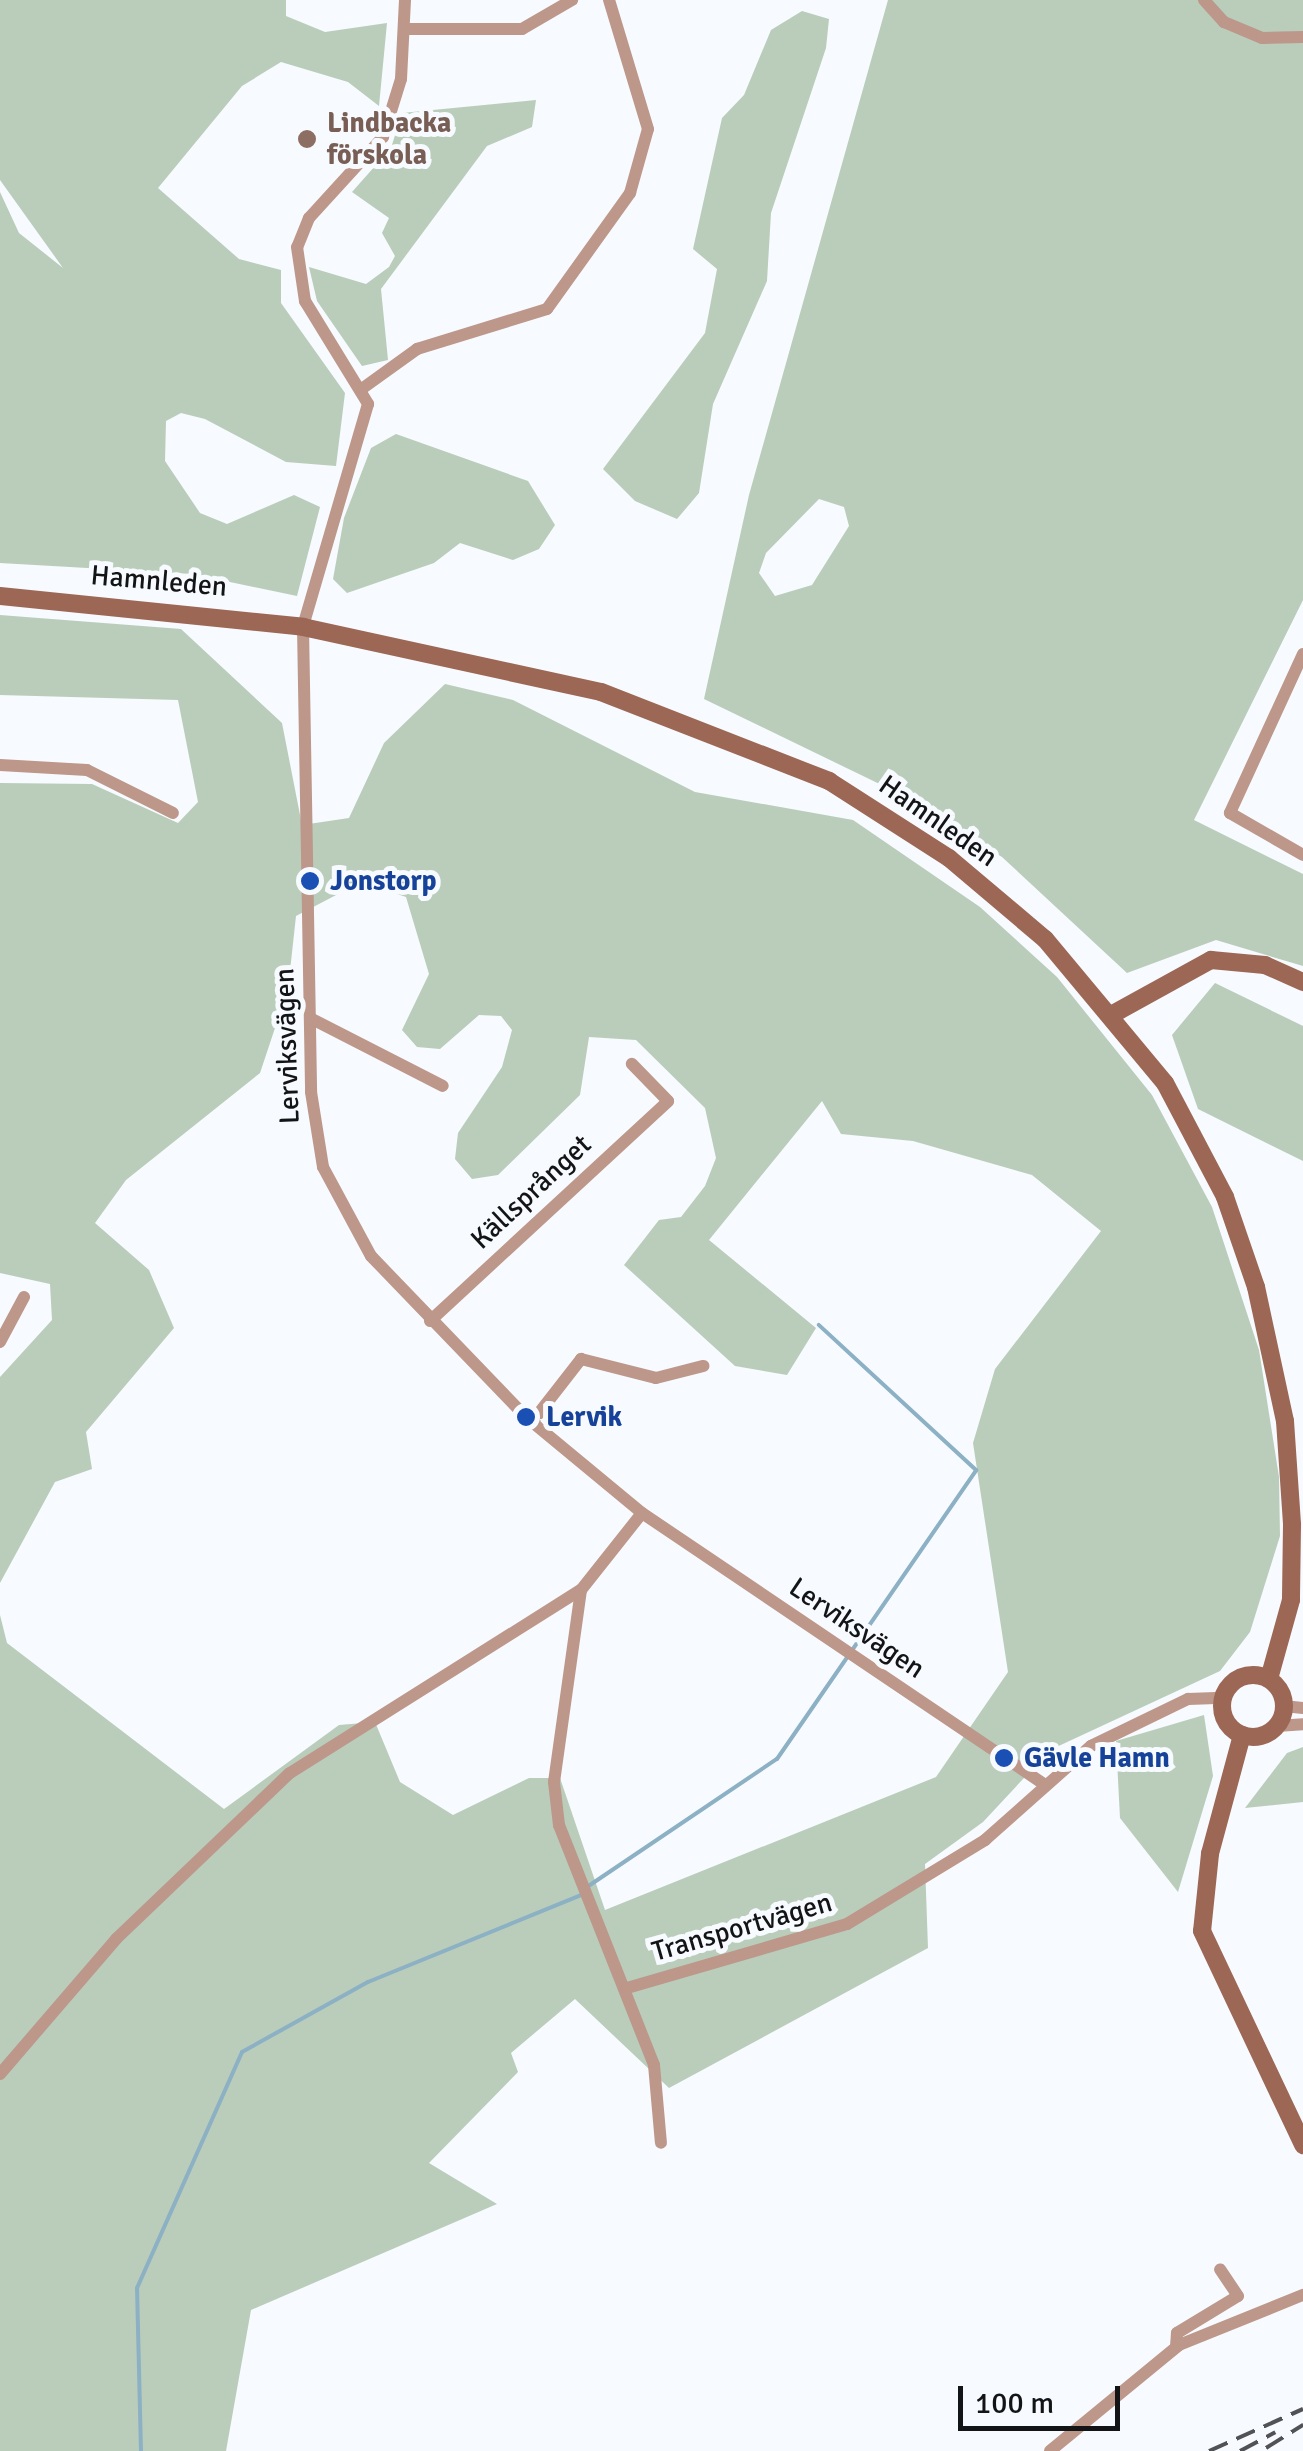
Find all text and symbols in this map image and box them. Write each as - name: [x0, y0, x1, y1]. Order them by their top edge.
- place label: Lindbacka förskola: [327, 106, 451, 172]
- marker: Lindbacka förskola: [296, 128, 318, 150]
- street label: Hamnleden: [89, 558, 229, 604]
- street label: Hamnleden: [872, 768, 1004, 874]
- place label: Jonstorp: [330, 864, 437, 898]
- marker: Jonstorp: [299, 870, 321, 892]
- street label: Lerviksvägen: [267, 967, 307, 1125]
- street label: Källsprånget: [464, 1128, 598, 1256]
- place label: Lervik: [546, 1400, 622, 1434]
- marker: Lervik: [515, 1406, 537, 1428]
- street label: Lerviksvägen: [783, 1570, 931, 1686]
- place label: Gävle Hamn: [1024, 1741, 1170, 1775]
- marker: Gävle Hamn: [993, 1747, 1015, 1769]
- street label: Transportvägen: [648, 1885, 836, 1969]
- scale bar: [963, 2366, 1126, 2428]
- text: 100 m: [975, 2385, 1054, 2422]

